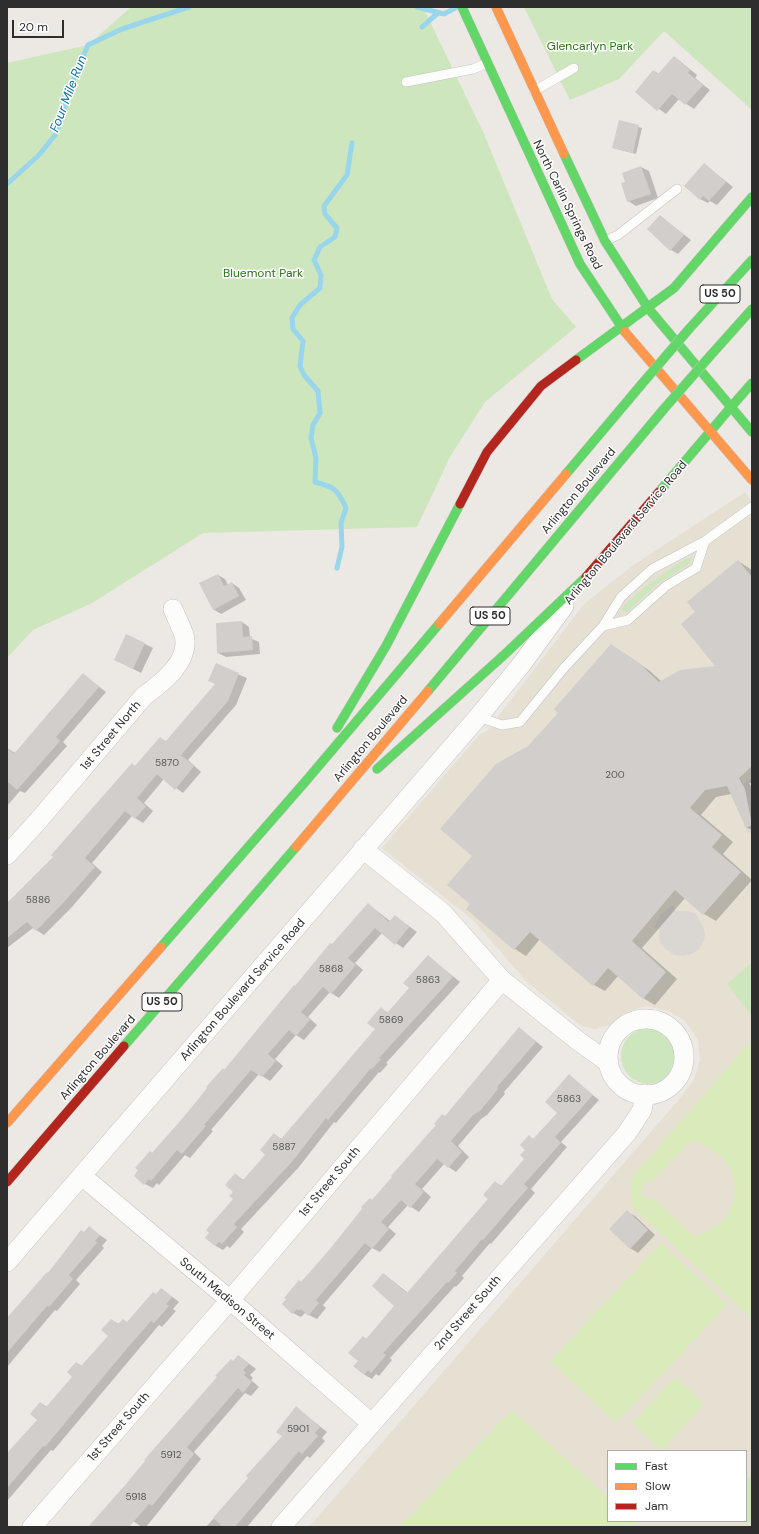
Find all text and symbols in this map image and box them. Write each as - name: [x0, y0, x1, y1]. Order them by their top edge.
- scale bar: [14, 12, 66, 38]
- text: 20 m: [19, 19, 48, 35]
- park label: Glencarlyn Park: [547, 40, 633, 54]
- water label: Four Mile Run: [47, 53, 91, 135]
- street label: North Carlin Springs Road: [529, 138, 605, 272]
- park label: Bluemont Park: [223, 267, 303, 281]
- road number: US 50: [700, 285, 740, 303]
- street label: Arlington Boulevard: [539, 445, 619, 537]
- street label: Arlington Boulevard Service Road: [562, 458, 690, 608]
- road number: US 50: [470, 607, 510, 625]
- street label: Arlington Boulevard: [331, 693, 411, 785]
- street label: 1st Street North: [78, 698, 144, 774]
- house number: 5870: [155, 757, 179, 769]
- house number: 200: [605, 769, 625, 781]
- house number: 5886: [26, 894, 50, 906]
- street label: Arlington Boulevard Service Road: [177, 916, 309, 1064]
- house number: 5868: [319, 963, 343, 975]
- house number: 5863: [416, 974, 440, 986]
- road number: US 50: [142, 993, 182, 1011]
- street label: Arlington Boulevard: [57, 1013, 139, 1103]
- house number: 5869: [379, 1014, 403, 1026]
- house number: 5863: [557, 1093, 581, 1105]
- house number: 5887: [272, 1141, 296, 1153]
- street label: 1st Street South: [296, 1144, 364, 1220]
- street label: South Madison Street: [176, 1255, 278, 1343]
- street label: 2nd Street South: [432, 1273, 504, 1353]
- street label: 1st Street South: [85, 1389, 153, 1465]
- house number: 5901: [287, 1423, 309, 1435]
- house number: 5912: [161, 1449, 181, 1461]
- legend: [607, 1450, 747, 1522]
- text: Fast: [645, 1458, 668, 1474]
- text: Slow: [645, 1478, 671, 1494]
- house number: 5918: [125, 1491, 147, 1503]
- text: Jam: [645, 1498, 668, 1514]

